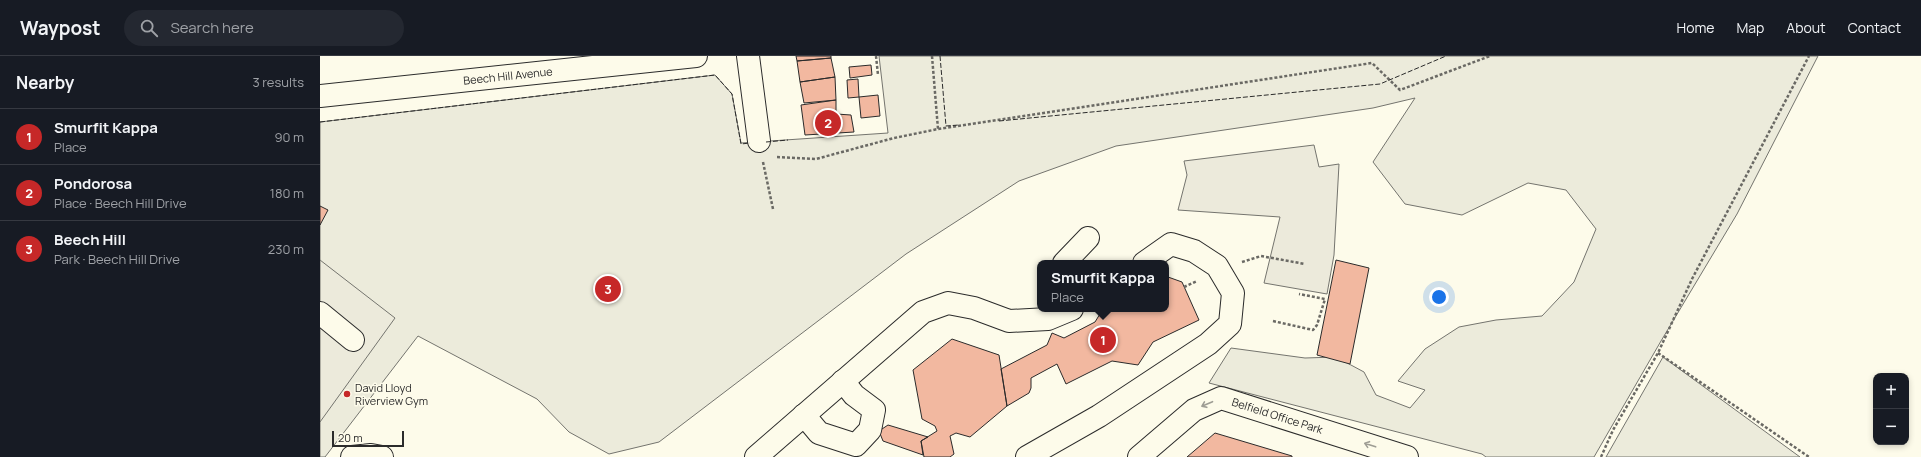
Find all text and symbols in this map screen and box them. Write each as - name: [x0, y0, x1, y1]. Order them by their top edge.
- search box: [124, 10, 404, 46]
- text: Waypost: [20, 15, 100, 41]
- icon: search: [138, 17, 160, 39]
- text: Search here: [170, 17, 254, 38]
- text: Home: [1677, 18, 1714, 37]
- text: Map: [1736, 18, 1764, 37]
- text: About: [1786, 18, 1826, 37]
- text: Contact: [1848, 18, 1901, 37]
- street label: Beech Hill Avenue: [463, 63, 554, 88]
- text: Nearby: [16, 71, 74, 94]
- text: 3 results: [252, 73, 304, 91]
- pin: 2: [815, 108, 841, 138]
- text: Smurfit Kappa: [54, 117, 158, 138]
- text: 1: [26, 128, 32, 146]
- text: 90 m: [274, 128, 304, 146]
- text: Place: [54, 138, 87, 156]
- text: Pondorosa: [54, 173, 132, 194]
- text: 2: [25, 184, 33, 202]
- text: 180 m: [270, 184, 304, 202]
- text: Place · Beech Hill Drive: [54, 194, 187, 212]
- text: Beech Hill: [54, 229, 126, 250]
- text: 3: [25, 240, 33, 258]
- text: 230 m: [268, 240, 304, 258]
- text: Park · Beech Hill Drive: [54, 250, 180, 268]
- popup: [1037, 260, 1169, 312]
- text: Smurfit Kappa: [1051, 267, 1155, 288]
- pin: 3: [595, 274, 621, 304]
- your location: [1429, 287, 1449, 307]
- text: Place: [1051, 288, 1084, 306]
- pin: 1: [1090, 325, 1116, 355]
- map controls: [1873, 373, 1909, 445]
- button: +: [1873, 373, 1909, 409]
- place label: David Lloyd Riverview Gym: [355, 380, 428, 408]
- marker: David Lloyd Riverview Gym: [342, 389, 352, 399]
- street label: Belfield Office Park: [1230, 394, 1325, 437]
- one-way arrow: [1201, 401, 1213, 408]
- button: −: [1873, 409, 1909, 445]
- scale bar: [332, 429, 404, 448]
- text: 20 m: [338, 430, 363, 445]
- one-way arrow: [1364, 441, 1377, 448]

